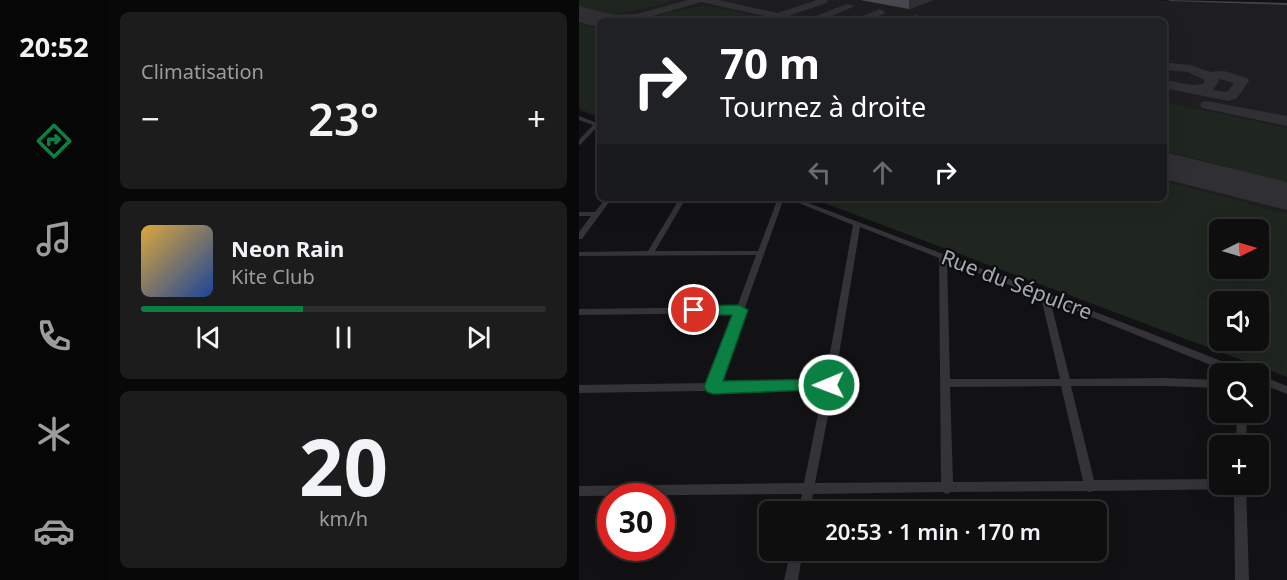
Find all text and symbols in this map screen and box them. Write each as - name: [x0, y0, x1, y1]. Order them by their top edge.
- text: 20:52: [19, 28, 89, 65]
- text: 70 m: [720, 34, 820, 91]
- icon: right: [621, 42, 699, 120]
- text: Climatisation: [141, 58, 264, 85]
- text: 23°: [308, 88, 379, 149]
- text: Tournez à droite: [720, 88, 926, 125]
- text: −: [141, 96, 160, 141]
- text: +: [527, 96, 546, 141]
- icon: directions: [33, 120, 75, 162]
- icon: left: [803, 156, 836, 189]
- icon: ahead: [866, 156, 899, 189]
- icon: right: [929, 156, 962, 189]
- icon: music: [33, 218, 75, 260]
- north arrow: [1209, 219, 1269, 279]
- map controls: [1209, 219, 1269, 495]
- text: Neon Rain: [231, 233, 344, 263]
- street label: Rue du Sépulcre: [938, 242, 1096, 326]
- text: Kite Club: [231, 263, 315, 290]
- pin: [668, 284, 719, 335]
- button: sound: [1209, 291, 1269, 351]
- icon: arrive: [677, 293, 710, 326]
- icon: phone: [33, 315, 75, 357]
- icon: previous: [192, 321, 225, 354]
- icon: pause: [327, 321, 360, 354]
- icon: next: [462, 321, 495, 354]
- position arrow: [797, 353, 861, 417]
- button: search: [1209, 363, 1269, 423]
- icon: climate: [33, 413, 75, 455]
- text: 20: [299, 413, 388, 519]
- button: +: [1209, 435, 1269, 495]
- speed limit sign: 30: [597, 483, 675, 561]
- text: km/h: [319, 505, 368, 532]
- icon: car: [33, 510, 75, 552]
- text: 20:53 · 1 min · 170 m: [825, 516, 1041, 546]

